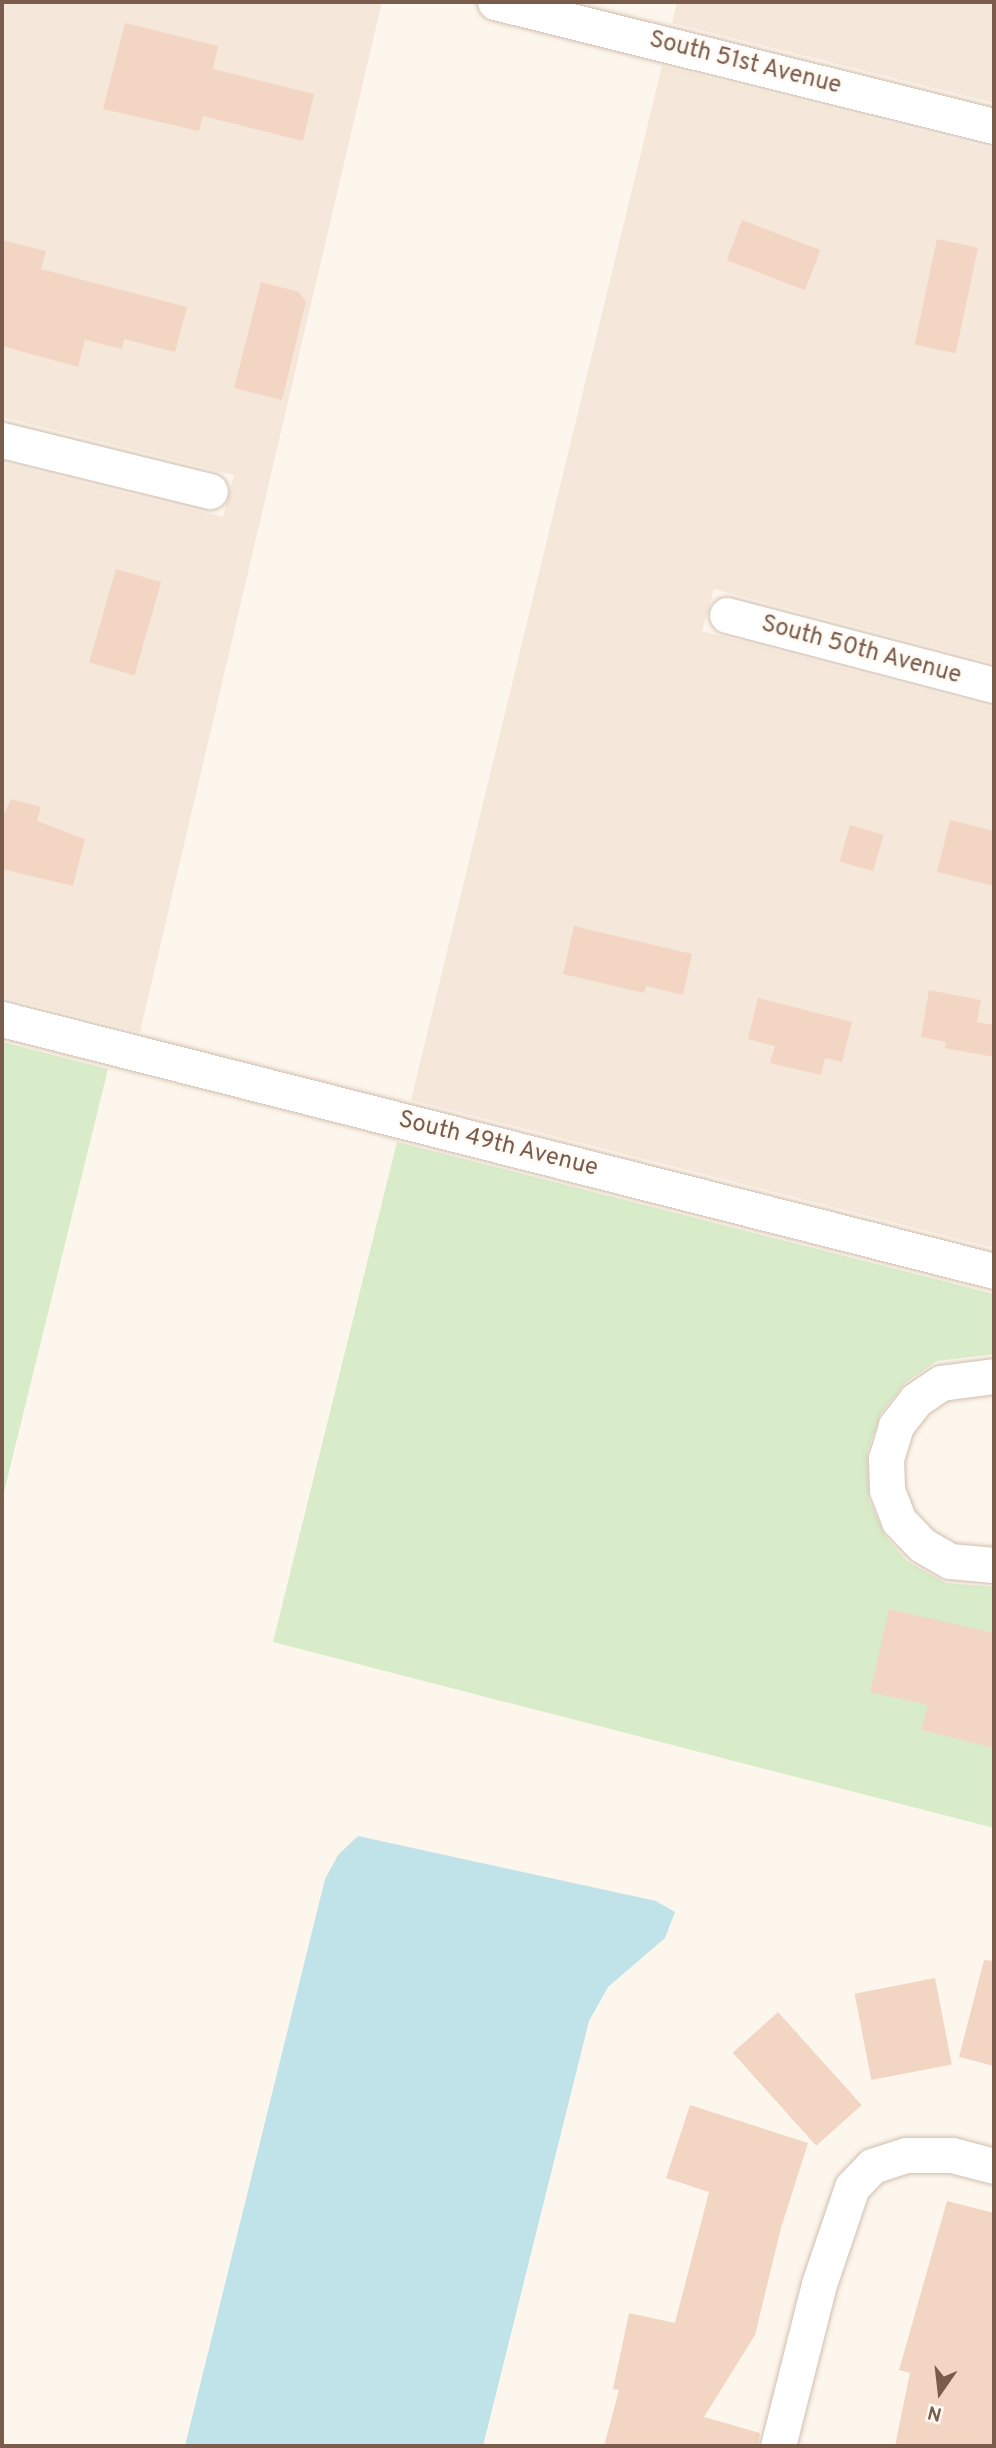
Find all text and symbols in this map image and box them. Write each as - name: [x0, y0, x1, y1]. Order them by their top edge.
- street label: South 51st Avenue: [645, 26, 845, 102]
- street label: South 50th Avenue: [757, 610, 965, 692]
- street label: South 49th Avenue: [395, 1106, 601, 1184]
- north arrow: [905, 2357, 975, 2427]
- text: N: [925, 2399, 944, 2426]

